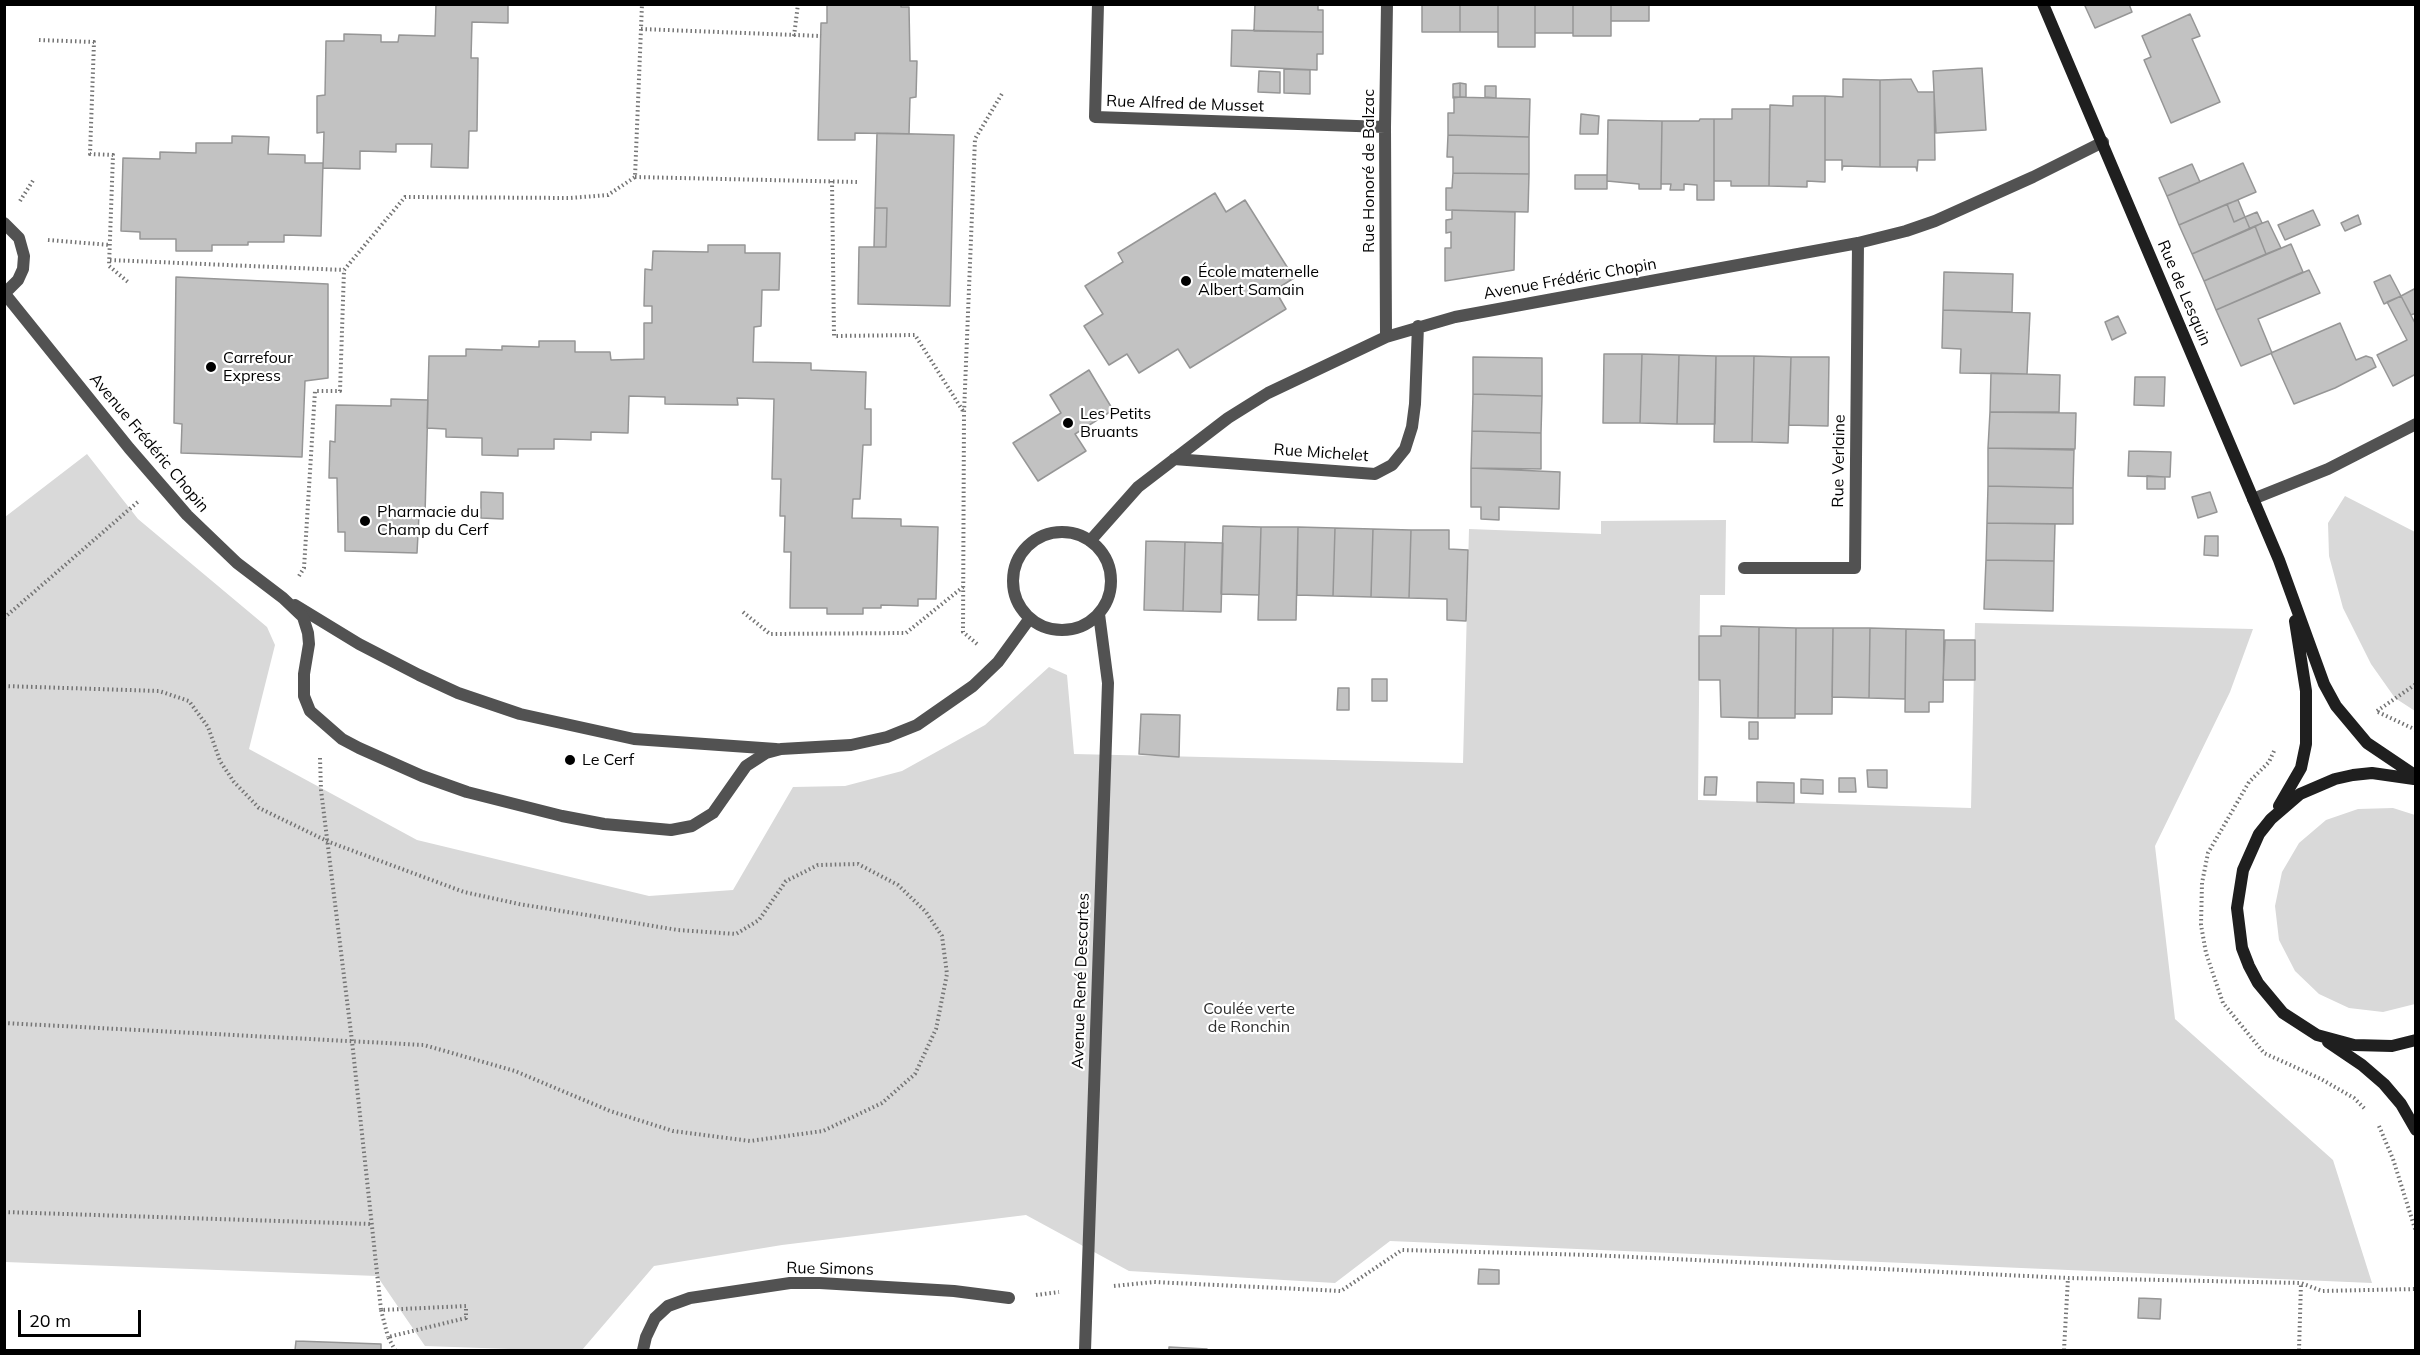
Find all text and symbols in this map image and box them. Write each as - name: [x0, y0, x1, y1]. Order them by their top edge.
- street label: Rue Honoré de Balzac: [1359, 89, 1379, 253]
- street label: Rue Alfred de Musset: [1106, 92, 1264, 116]
- street label: Rue de Lesquin: [2153, 237, 2215, 349]
- street label: Avenue Frédéric Chopin: [1482, 254, 1658, 304]
- place label: École maternelle Albert Samain: [1198, 262, 1319, 300]
- marker: École maternelle Albert Samain: [1179, 274, 1193, 288]
- place label: Carrefour Express: [223, 348, 293, 386]
- marker: Carrefour Express: [204, 360, 218, 374]
- street label: Avenue Frédéric Chopin: [85, 370, 213, 516]
- place label: Les Petits Bruants: [1080, 404, 1151, 442]
- street label: Rue Verlaine: [1829, 414, 1849, 508]
- marker: Les Petits Bruants: [1061, 416, 1075, 430]
- street label: Rue Michelet: [1273, 440, 1369, 466]
- place label: Pharmacie du Champ du Cerf: [377, 502, 488, 540]
- marker: Pharmacie du Champ du Cerf: [358, 514, 372, 528]
- place label: Le Cerf: [582, 750, 634, 770]
- marker: Le Cerf: [563, 753, 577, 767]
- street label: Avenue René Descartes: [1068, 893, 1094, 1069]
- park label: Coulée verte de Ronchin: [1203, 999, 1295, 1037]
- street label: Rue Simons: [786, 1259, 874, 1279]
- scale bar: [21, 1298, 144, 1336]
- text: 20 m: [29, 1309, 71, 1332]

